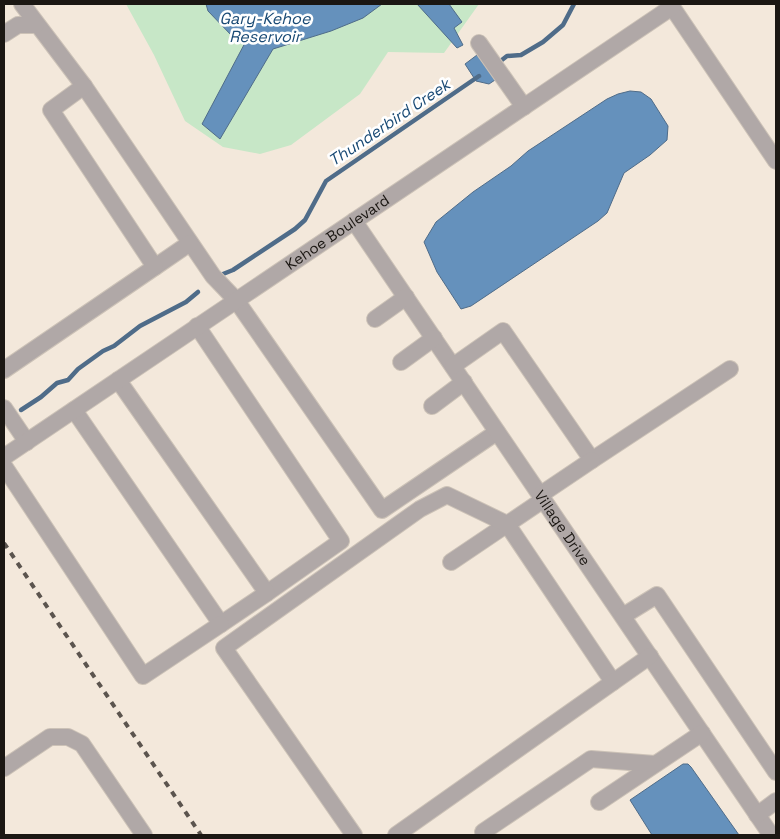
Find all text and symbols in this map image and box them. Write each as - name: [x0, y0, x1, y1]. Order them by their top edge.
- water label: Gary-Kehoe Reservoir: [220, 8, 311, 47]
- water label: Thunderbird Creek: [324, 73, 456, 171]
- street label: Kehoe Boulevard: [282, 190, 393, 274]
- street label: Village Drive: [531, 486, 595, 569]

